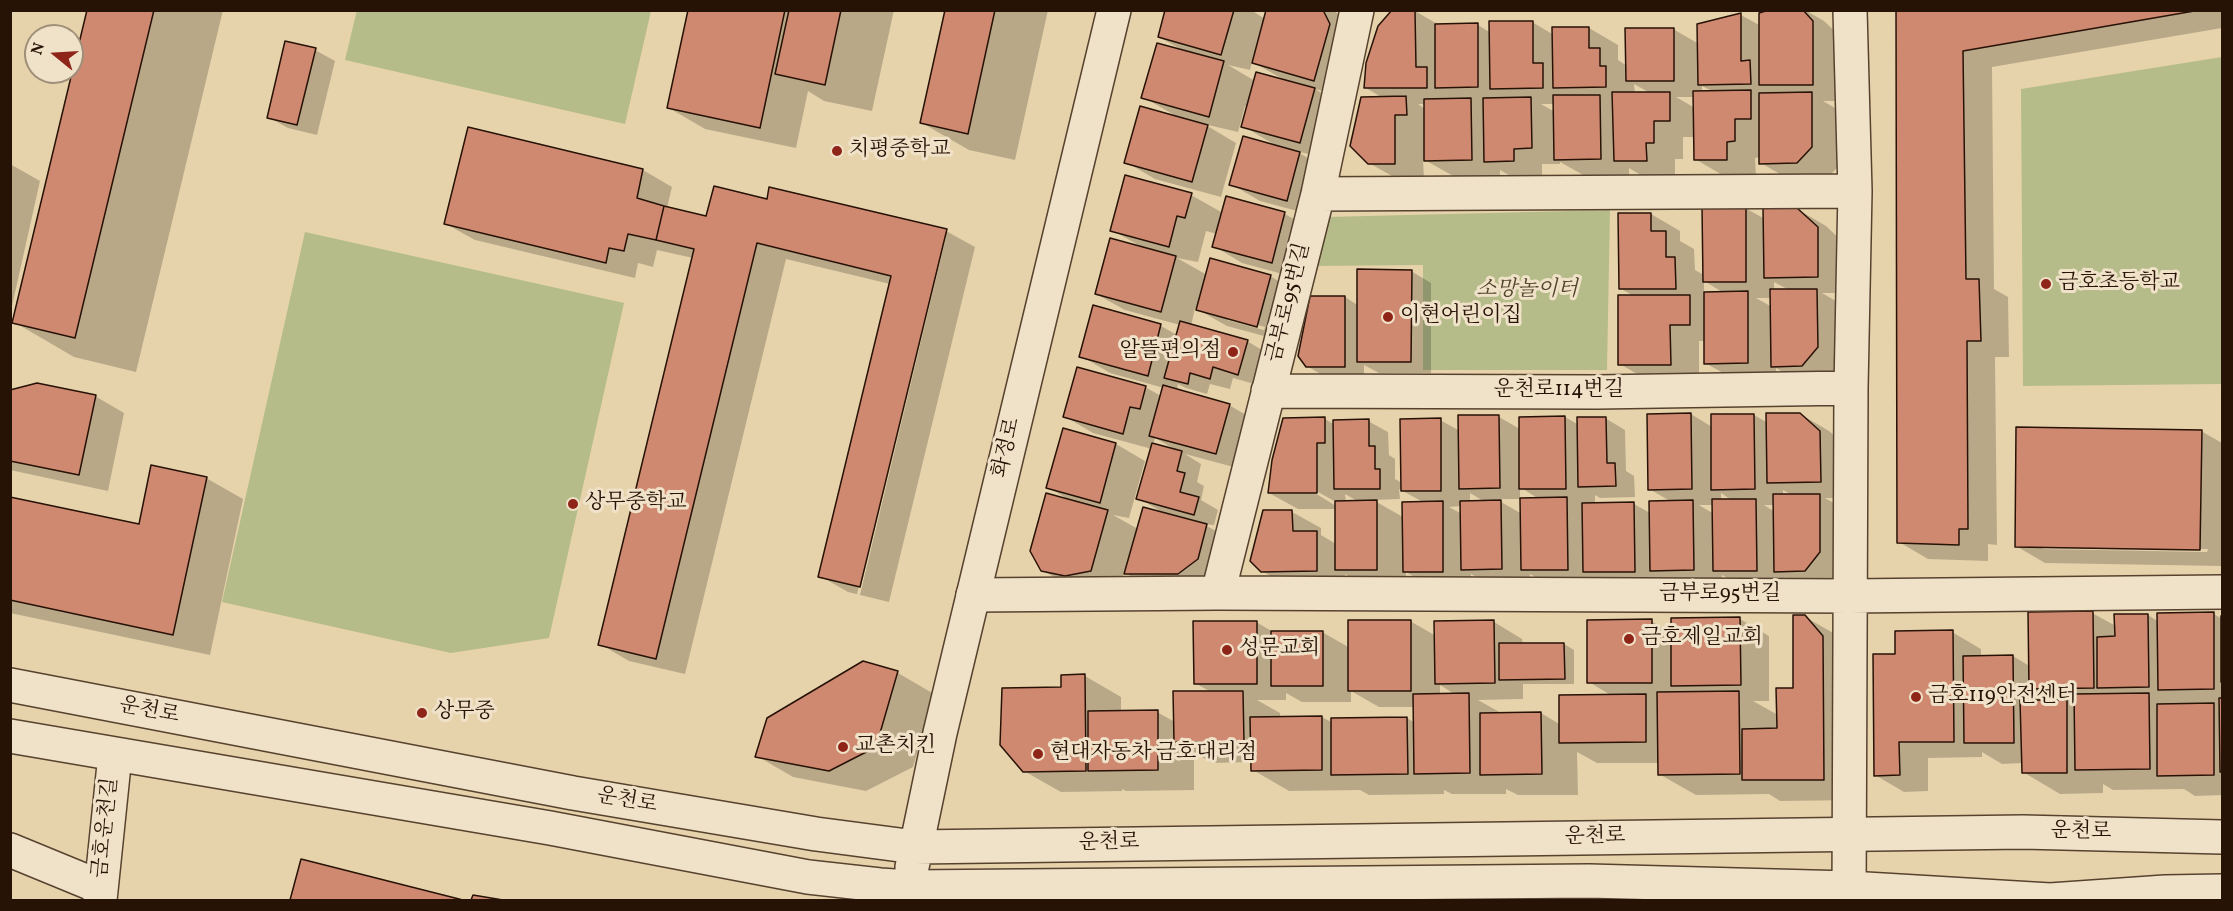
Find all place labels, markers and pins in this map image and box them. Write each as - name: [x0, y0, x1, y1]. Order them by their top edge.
- place label: 치평중학교: [849, 138, 950, 164]
- marker: 치평중학교: [830, 144, 844, 158]
- place label: 금호초등학교: [2058, 271, 2180, 297]
- marker: 금호초등학교: [2039, 277, 2053, 291]
- place label: 이현어린이집: [1400, 304, 1522, 330]
- marker: 이현어린이집: [1381, 310, 1395, 324]
- place label: 알뜰편의점: [1120, 339, 1221, 365]
- marker: 알뜰편의점: [1226, 345, 1240, 359]
- place label: 상무중학교: [585, 491, 686, 517]
- marker: 상무중학교: [566, 497, 580, 511]
- place label: 금호제일교회: [1641, 626, 1763, 652]
- marker: 금호제일교회: [1622, 632, 1636, 646]
- place label: 성문교회: [1239, 637, 1320, 663]
- marker: 성문교회: [1220, 643, 1234, 657]
- place label: 금호119안전센터: [1928, 684, 2077, 710]
- marker: 금호119안전센터: [1909, 690, 1923, 704]
- place label: 상무중: [434, 700, 495, 726]
- marker: 상무중: [415, 706, 429, 720]
- place label: 교촌치킨: [855, 734, 936, 760]
- marker: 교촌치킨: [836, 740, 850, 754]
- place label: 현대자동차 금호대리점: [1050, 741, 1257, 767]
- marker: 현대자동차 금호대리점: [1031, 747, 1045, 761]

